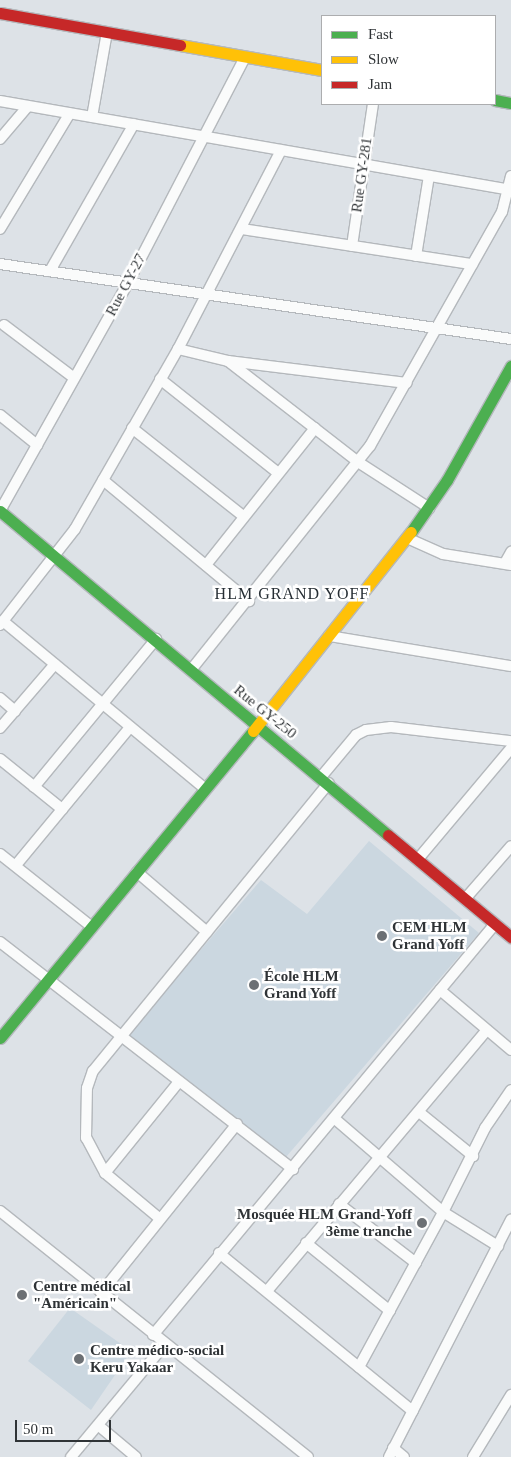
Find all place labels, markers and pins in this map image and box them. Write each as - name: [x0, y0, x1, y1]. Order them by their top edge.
- place label: CEM HLM Grand Yoff: [392, 918, 467, 953]
- marker: CEM HLM Grand Yoff: [376, 930, 388, 942]
- place label: École HLM Grand Yoff: [264, 967, 339, 1002]
- marker: École HLM Grand Yoff: [248, 979, 260, 991]
- place label: Mosquée HLM Grand-Yoff 3ème tranche: [237, 1205, 412, 1240]
- marker: Mosquée HLM Grand-Yoff 3ème tranche: [416, 1217, 428, 1229]
- place label: Centre médical "Américain": [33, 1277, 131, 1312]
- marker: Centre médical "Américain": [15, 1288, 29, 1302]
- place label: Centre médico-social Keru Yakaar: [90, 1341, 224, 1376]
- marker: Centre médico-social Keru Yakaar: [72, 1352, 86, 1366]

